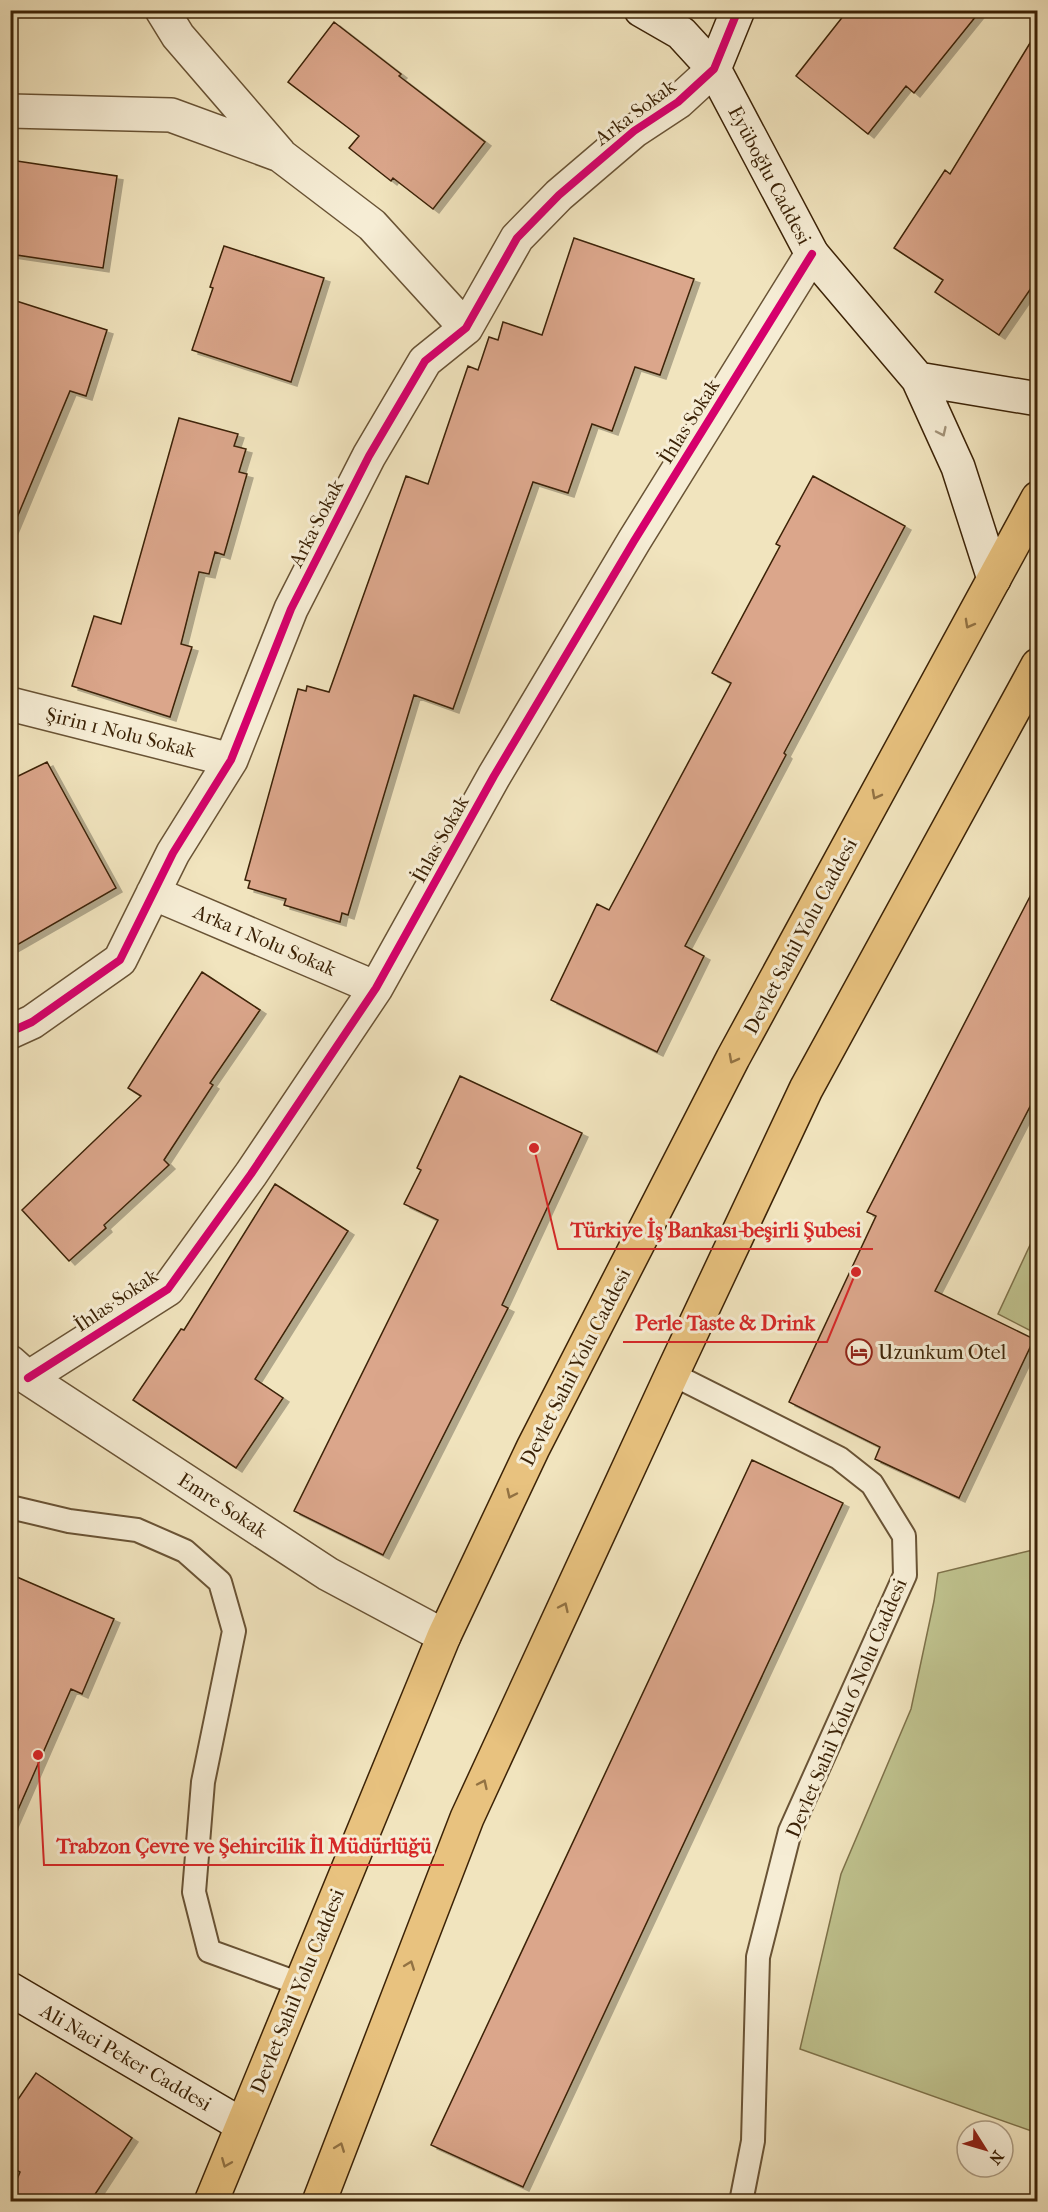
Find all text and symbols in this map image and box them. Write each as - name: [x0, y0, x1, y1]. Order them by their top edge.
- street label: Arka Sokak: [590, 74, 681, 151]
- street label: Eyüboğlu Caddesi: [723, 102, 816, 249]
- street label: İhlas Sokak: [653, 374, 725, 468]
- one-way arrow: [935, 426, 947, 437]
- street label: Arka Sokak: [284, 475, 349, 572]
- one-way arrow: [965, 617, 976, 628]
- street label: Şirin 1 Nolu Sokak: [43, 703, 199, 762]
- one-way arrow: [872, 789, 883, 799]
- street label: İhlas Sokak: [406, 791, 474, 887]
- street label: Devlet Sahil Yolu Caddesi: [739, 834, 862, 1038]
- street label: Arka 1 Nolu Sokak: [189, 900, 340, 981]
- one-way arrow: [729, 1052, 740, 1063]
- callout: Türkiye İş Bankası-beşirli Şubesi: [558, 1210, 873, 1249]
- text: Türkiye İş Bankası-beşirli Şubesi: [569, 1217, 862, 1243]
- street label: İhlas Sokak: [70, 1263, 163, 1337]
- street label: Devlet Sahil Yolu Caddesi: [516, 1265, 635, 1470]
- callout: Perle Taste & Drink: [623, 1303, 827, 1342]
- text: Perle Taste & Drink: [635, 1311, 816, 1335]
- hotel icon: Uzunkum Otel: [844, 1337, 874, 1367]
- place label: Uzunkum Otel: [878, 1341, 1007, 1364]
- street label: Emre Sokak: [174, 1468, 272, 1543]
- one-way arrow: [506, 1488, 518, 1499]
- street label: Devlet Sahil Yolu 6 Nolu Caddesi: [781, 1575, 912, 1841]
- one-way arrow: [557, 1603, 569, 1614]
- one-way arrow: [475, 1780, 487, 1791]
- callout: Trabzon Çevre ve Şehircilik İl Müdürlüğü: [44, 1826, 444, 1865]
- text: Trabzon Çevre ve Şehircilik İl Müdürlüğü: [55, 1833, 432, 1859]
- street label: Devlet Sahil Yolu Caddesi: [246, 1885, 349, 2097]
- one-way arrow: [403, 1960, 415, 1971]
- street label: Ali Naci Peker Caddesi: [35, 1999, 215, 2116]
- north arrow: [955, 2119, 1015, 2179]
- one-way arrow: [332, 2142, 345, 2153]
- text: N: [985, 2147, 1008, 2169]
- one-way arrow: [221, 2157, 233, 2168]

